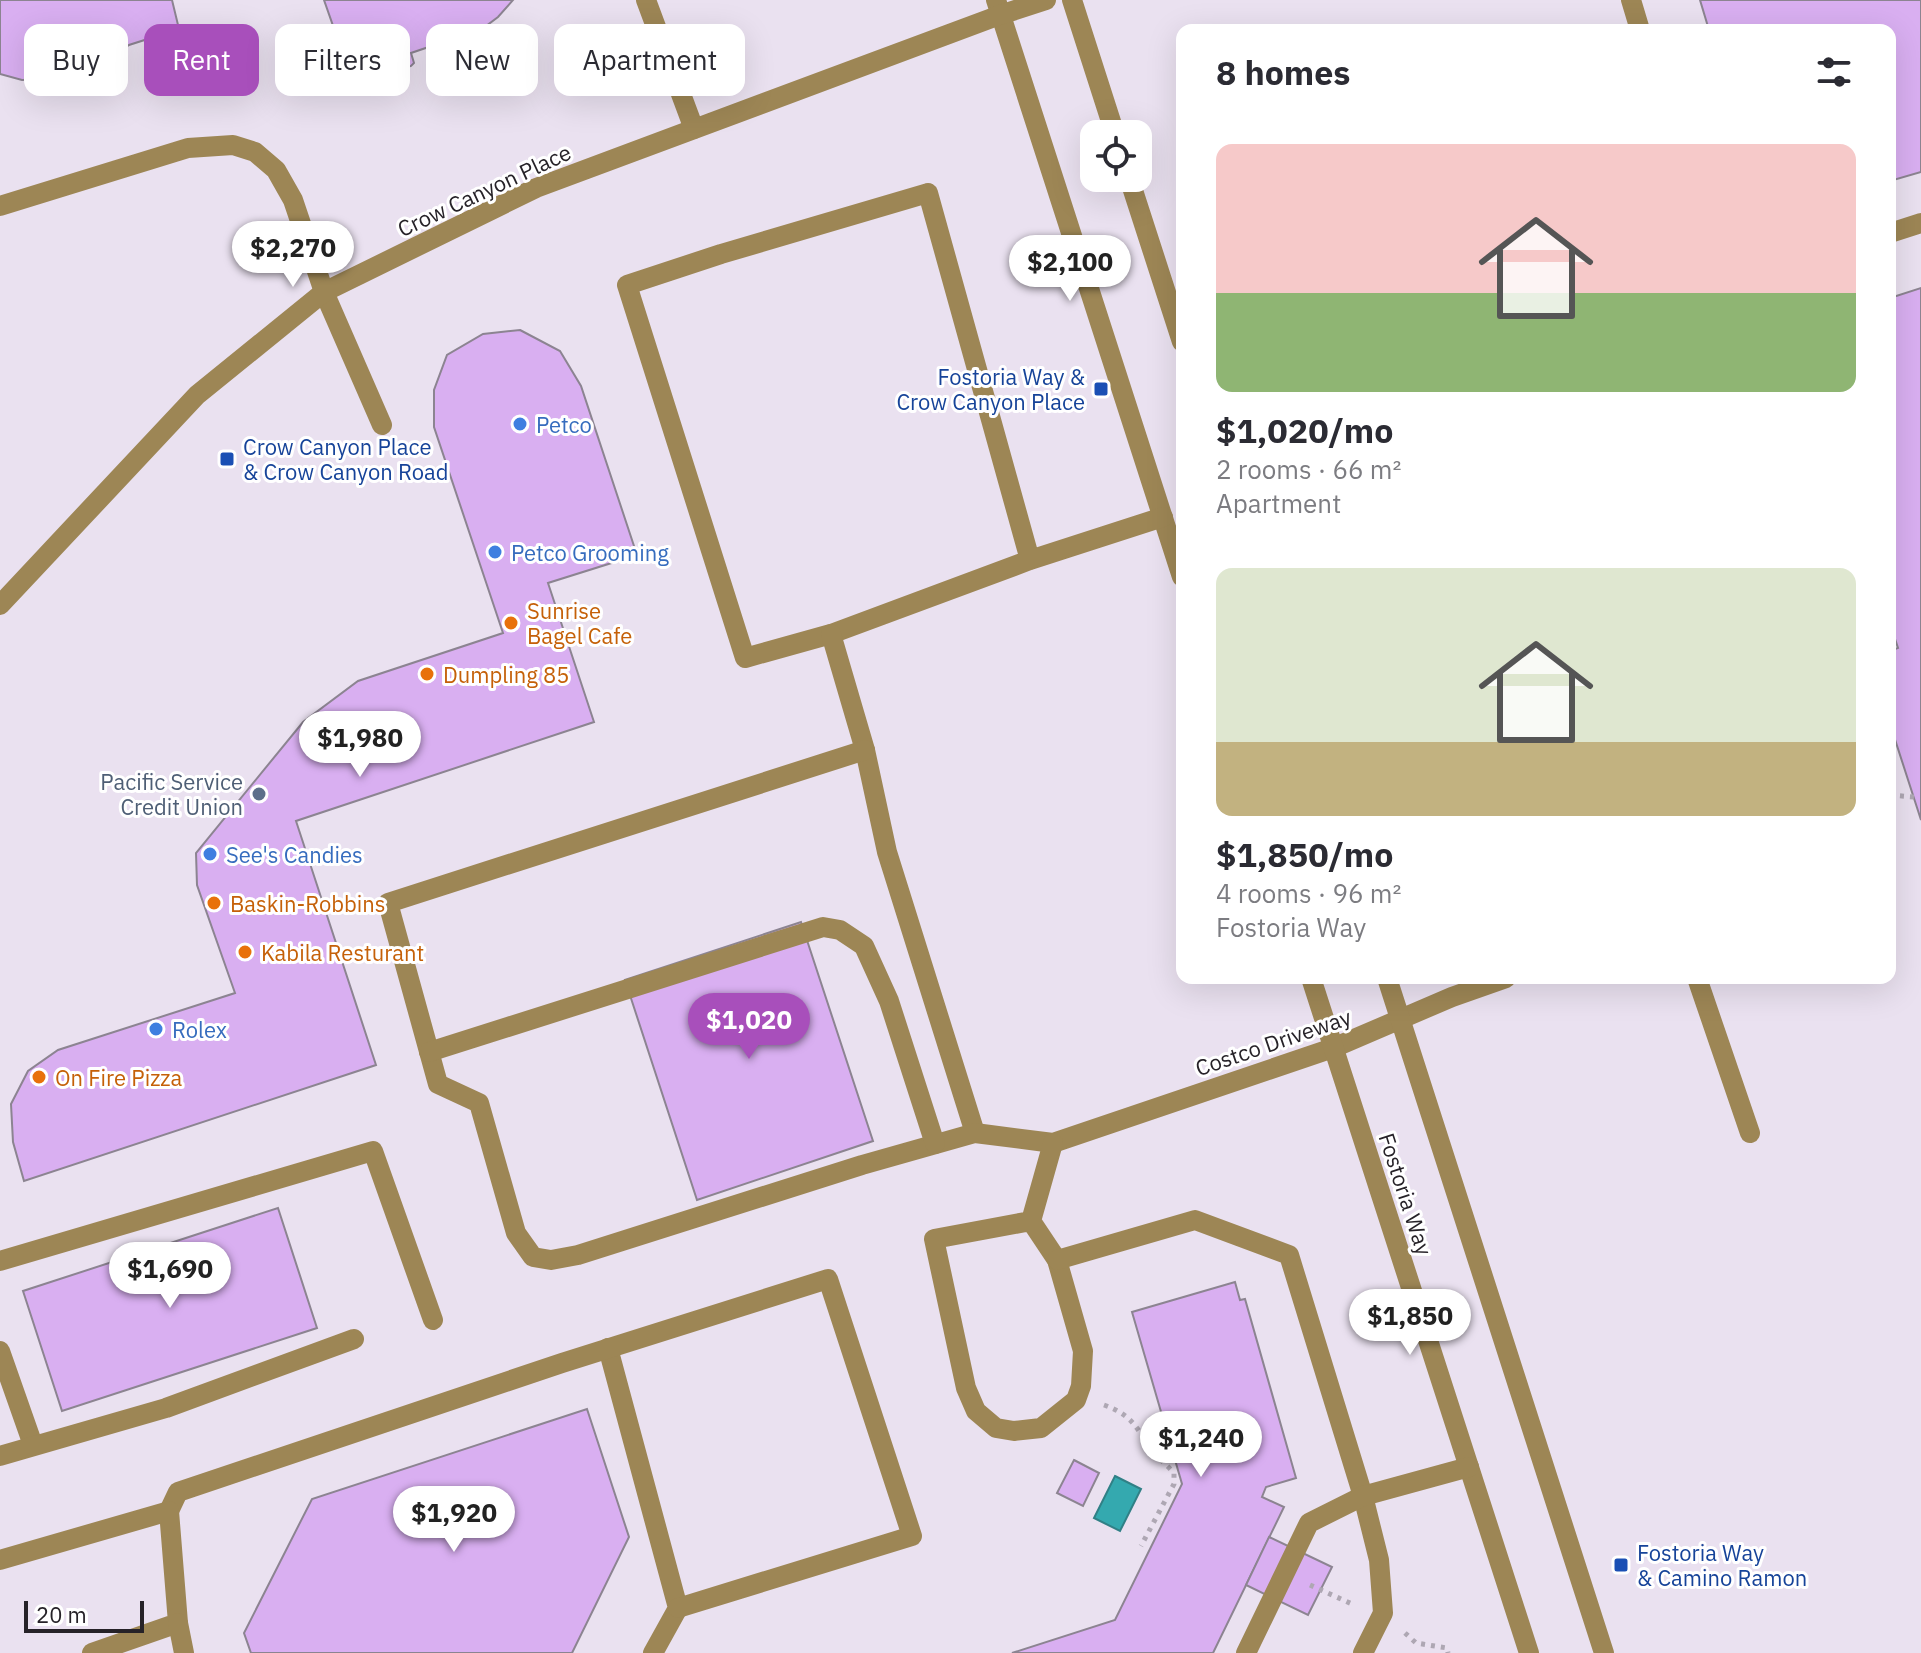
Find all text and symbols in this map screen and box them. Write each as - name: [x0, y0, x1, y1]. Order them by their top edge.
- chip: Buy: [24, 24, 128, 96]
- chip: Rent: [144, 24, 259, 96]
- chip: Filters: [275, 24, 410, 96]
- chip: New: [426, 24, 538, 96]
- chip: Apartment: [554, 24, 745, 96]
- text: 8 homes: [1216, 50, 1351, 94]
- icon: filters: [1812, 50, 1856, 94]
- map controls: [1080, 120, 1152, 192]
- button: locate: [1080, 120, 1152, 192]
- street label: Crow Canyon Place: [392, 137, 576, 243]
- icon: home: [1464, 196, 1608, 340]
- pin: $2,270: [228, 221, 358, 289]
- text: $2,270: [250, 230, 336, 264]
- pin: $2,100: [1005, 235, 1135, 303]
- text: $2,100: [1027, 244, 1113, 278]
- place label: Fostoria Way & Crow Canyon Place: [896, 362, 1085, 416]
- marker: Fostoria Way & Crow Canyon Place: [1092, 380, 1110, 398]
- text: $1,020/mo: [1216, 408, 1393, 452]
- place label: Petco: [536, 410, 592, 439]
- marker: Petco: [511, 415, 529, 433]
- place label: Crow Canyon Place & Crow Canyon Road: [243, 432, 449, 486]
- marker: Crow Canyon Place & Crow Canyon Road: [218, 450, 236, 468]
- text: 2 rooms · 66 m²: [1216, 452, 1401, 486]
- text: Apartment: [1216, 486, 1341, 520]
- place label: Petco Grooming: [511, 538, 669, 567]
- marker: Petco Grooming: [486, 543, 504, 561]
- place label: Sunrise Bagel Cafe: [527, 596, 632, 650]
- marker: Sunrise Bagel Cafe: [502, 614, 520, 632]
- icon: home: [1464, 620, 1608, 764]
- place label: Dumpling 85: [443, 660, 569, 689]
- marker: Dumpling 85: [418, 665, 436, 683]
- pin: $1,980: [295, 711, 425, 779]
- text: $1,980: [317, 720, 403, 754]
- place label: Pacific Service Credit Union: [100, 767, 243, 821]
- marker: Pacific Service Credit Union: [250, 785, 268, 803]
- text: $1,850/mo: [1216, 832, 1393, 876]
- place label: See's Candies: [226, 840, 363, 869]
- marker: See's Candies: [201, 845, 219, 863]
- text: 4 rooms · 96 m²: [1216, 876, 1401, 910]
- place label: Baskin-Robbins: [230, 889, 386, 918]
- marker: Baskin-Robbins: [205, 894, 223, 912]
- text: Fostoria Way: [1216, 910, 1366, 944]
- place label: Kabila Resturant: [261, 938, 424, 967]
- marker: Kabila Resturant: [236, 943, 254, 961]
- pin: $1,020: [684, 993, 814, 1061]
- text: $1,020: [706, 1002, 792, 1036]
- street label: Costco Driveway: [1191, 1002, 1355, 1082]
- place label: Rolex: [172, 1015, 227, 1044]
- marker: Rolex: [147, 1020, 165, 1038]
- place label: On Fire Pizza: [55, 1063, 183, 1092]
- marker: On Fire Pizza: [30, 1068, 48, 1086]
- street label: Fostoria Way: [1373, 1129, 1439, 1259]
- pin: $1,690: [105, 1242, 235, 1310]
- text: $1,690: [127, 1251, 213, 1285]
- pin: $1,850: [1345, 1289, 1475, 1357]
- text: $1,850: [1367, 1298, 1453, 1332]
- pin: $1,240: [1136, 1411, 1266, 1479]
- text: $1,240: [1158, 1420, 1244, 1454]
- pin: $1,920: [389, 1486, 519, 1554]
- text: $1,920: [411, 1495, 497, 1529]
- place label: Fostoria Way & Camino Ramon: [1637, 1538, 1807, 1592]
- marker: Fostoria Way & Camino Ramon: [1612, 1556, 1630, 1574]
- scale bar: [24, 1597, 144, 1633]
- text: 20 m: [36, 1600, 87, 1629]

